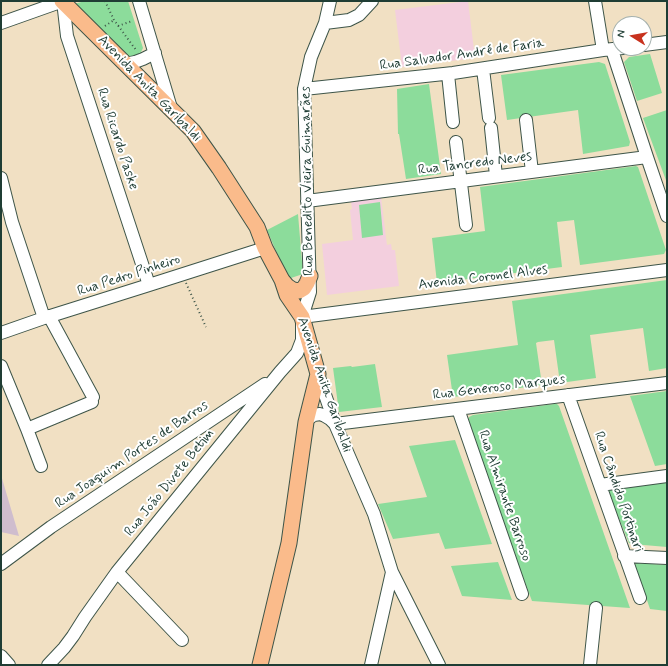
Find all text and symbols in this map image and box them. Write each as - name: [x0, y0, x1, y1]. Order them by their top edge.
- north arrow: [612, 16, 652, 56]
- text: N: [614, 29, 629, 39]
- street label: Avenida Anita Garibaldi: [94, 32, 204, 146]
- street label: Rua Salvador André de Faria: [379, 35, 545, 75]
- street label: Rua Ricardo Paske: [93, 86, 141, 192]
- street label: Rua Benedito Vieira Guimarães: [298, 86, 318, 276]
- street label: Rua Tancredo Neves: [417, 149, 533, 179]
- street label: Rua Pedro Pinheiro: [75, 251, 183, 301]
- street label: Avenida Coronel Alves: [417, 262, 549, 294]
- street label: Avenida Anita Garibaldi: [293, 315, 355, 455]
- street label: Rua Generoso Marques: [432, 372, 566, 404]
- street label: Rua Joaquim Portes de Barros: [52, 397, 212, 513]
- street label: Rua João Divete Betim: [121, 426, 219, 540]
- street label: Rua Almirante Barroso: [474, 428, 534, 564]
- street label: Rua Cândido Portinari: [589, 429, 647, 555]

